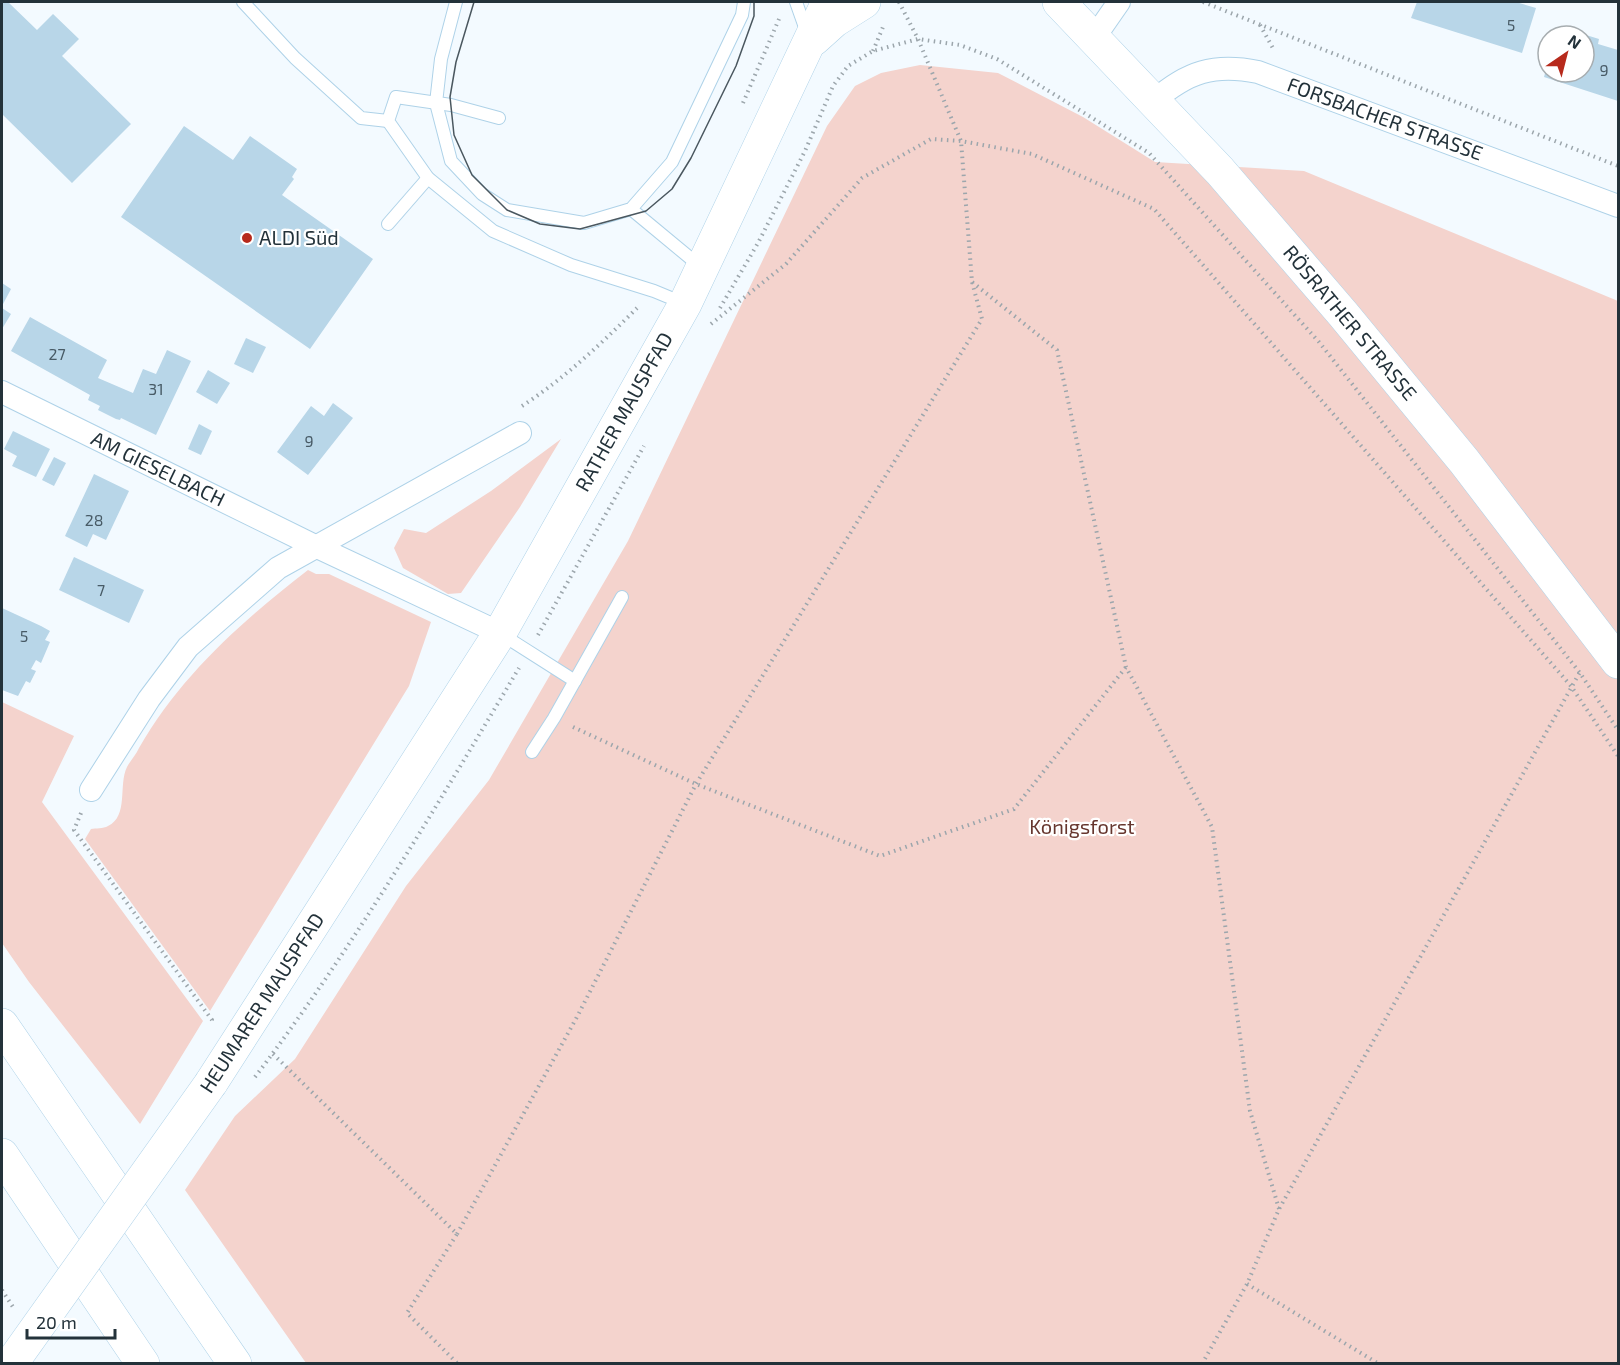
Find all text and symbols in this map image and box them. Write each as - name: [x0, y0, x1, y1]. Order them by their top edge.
- house number: 5: [1507, 15, 1515, 34]
- north arrow: [1536, 24, 1596, 84]
- text: N: [1565, 30, 1585, 52]
- house number: 9: [1599, 60, 1609, 79]
- street label: FORSBACHER STRASSE: [1284, 71, 1486, 165]
- place label: ALDI Süd: [259, 225, 339, 249]
- marker: ALDI Süd: [240, 231, 254, 245]
- street label: RÖSRATHER STRASSE: [1279, 240, 1423, 405]
- street label: RATHER MAUSPFAD: [569, 328, 677, 495]
- house number: 27: [48, 344, 66, 363]
- house number: 31: [148, 379, 164, 398]
- street label: AM GIESELBACH: [88, 425, 229, 511]
- house number: 9: [304, 431, 314, 450]
- house number: 28: [85, 510, 103, 529]
- house number: 7: [97, 580, 105, 599]
- house number: 5: [20, 626, 28, 645]
- park label: Königsforst: [1029, 814, 1135, 838]
- street label: HEUMARER MAUSPFAD: [194, 908, 328, 1097]
- scale bar: [27, 1302, 116, 1340]
- text: 20 m: [36, 1311, 77, 1333]

